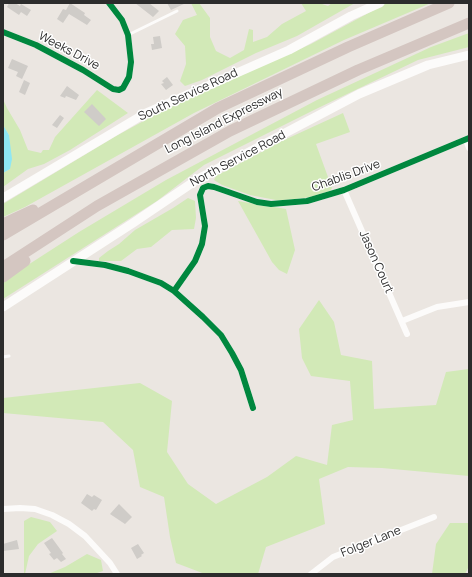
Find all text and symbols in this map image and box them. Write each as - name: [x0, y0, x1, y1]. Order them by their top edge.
- street label: Weeks Drive: [36, 29, 102, 73]
- street label: South Service Road: [136, 66, 240, 124]
- street label: Long Island Expressway: [163, 85, 285, 157]
- street label: North Service Road: [188, 128, 288, 190]
- street label: Chablis Drive: [310, 157, 382, 195]
- street label: Jason Court: [356, 228, 396, 296]
- street label: Folger Lane: [339, 523, 403, 561]

